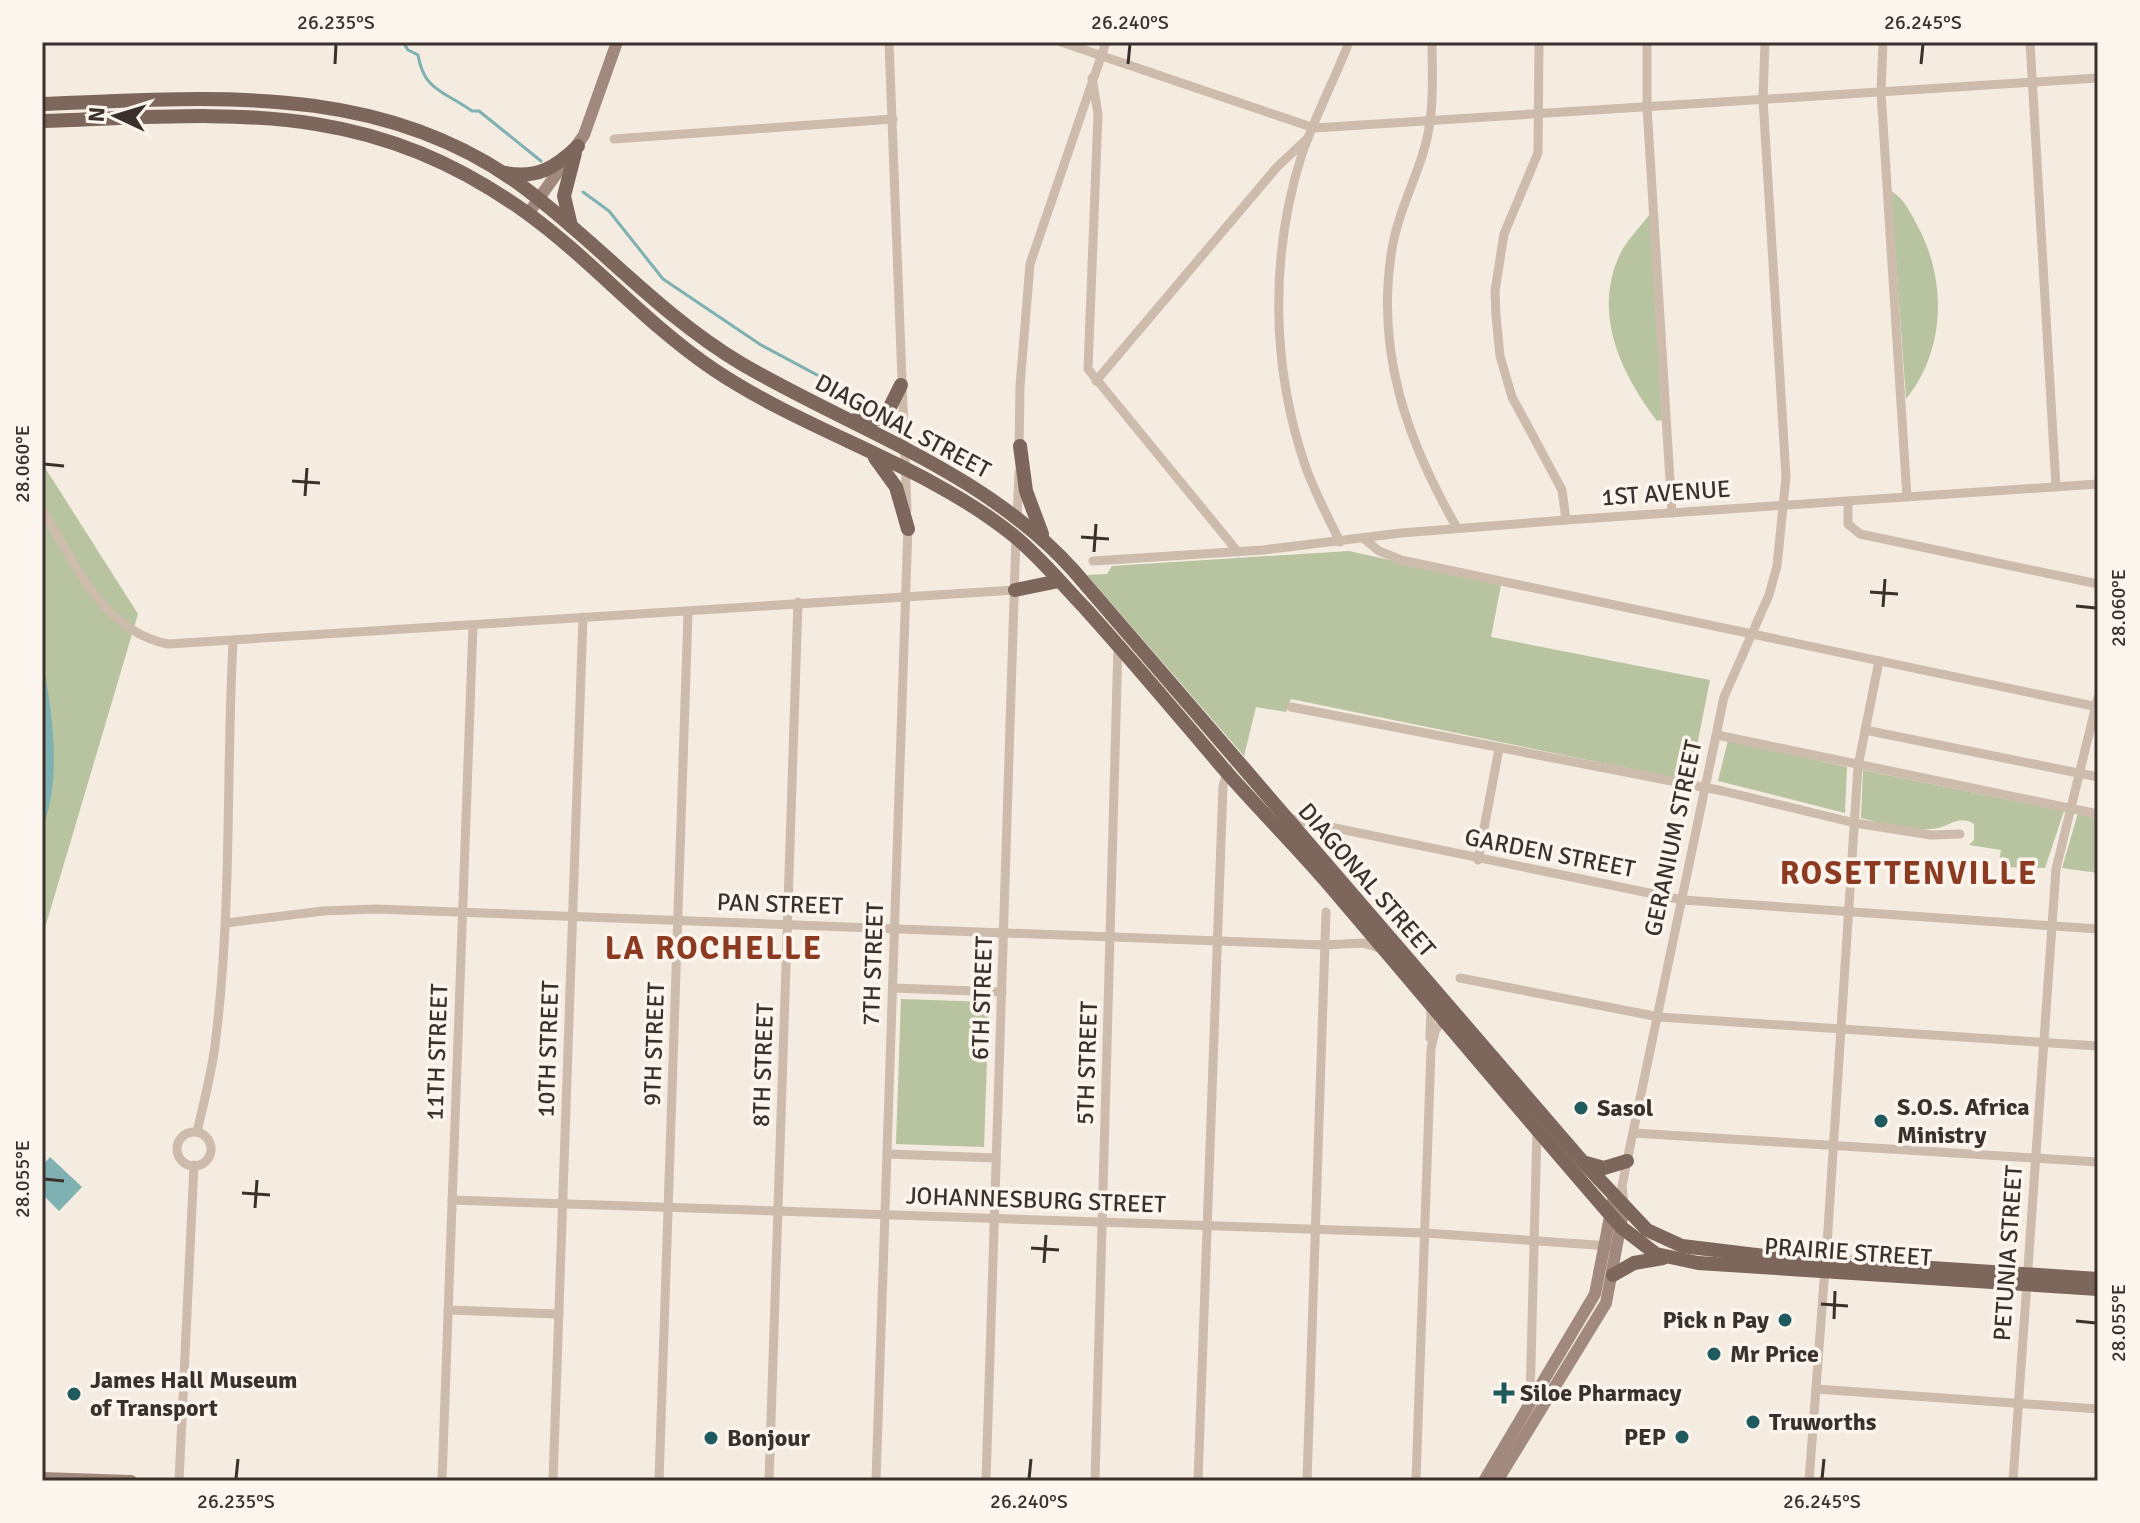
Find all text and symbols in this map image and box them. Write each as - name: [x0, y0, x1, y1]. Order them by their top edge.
- text: 26.235°S: [297, 10, 375, 35]
- text: 26.240°S: [1091, 10, 1169, 35]
- text: 26.245°S: [1884, 10, 1962, 35]
- north arrow: [76, 76, 156, 156]
- text: N: [83, 106, 111, 123]
- street label: DIAGONAL STREET: [810, 367, 996, 485]
- text: 28.060°E: [10, 425, 35, 503]
- street label: 1ST AVENUE: [1600, 474, 1732, 512]
- text: 28.060°E: [2106, 569, 2131, 647]
- street label: GERANIUM STREET: [1638, 737, 1709, 939]
- street label: DIAGONAL STREET: [1292, 797, 1442, 963]
- street label: GARDEN STREET: [1462, 822, 1638, 884]
- district label: ROSETTENVILLE: [1780, 854, 2038, 893]
- street label: PAN STREET: [716, 887, 844, 921]
- street label: 7TH STREET: [856, 901, 890, 1027]
- district label: LA ROCHELLE: [605, 929, 823, 968]
- street label: 6TH STREET: [965, 935, 999, 1061]
- street label: 10TH STREET: [531, 980, 565, 1118]
- street label: 9TH STREET: [637, 981, 671, 1107]
- street label: 11TH STREET: [420, 983, 454, 1121]
- street label: 5TH STREET: [1070, 1000, 1104, 1126]
- street label: 8TH STREET: [746, 1002, 780, 1128]
- place label: S.O.S. Africa Ministry: [1897, 1092, 2030, 1150]
- place label: Sasol: [1597, 1093, 1654, 1123]
- marker: Sasol: [1572, 1099, 1590, 1117]
- marker: S.O.S. Africa Ministry: [1872, 1112, 1890, 1130]
- text: 28.055°E: [10, 1140, 35, 1218]
- street label: PETUNIA STREET: [1987, 1164, 2029, 1342]
- street label: JOHANNESBURG STREET: [906, 1180, 1167, 1220]
- street label: PRAIRIE STREET: [1763, 1231, 1933, 1273]
- text: 28.055°E: [2106, 1284, 2131, 1362]
- place label: Pick n Pay: [1662, 1305, 1769, 1335]
- marker: Pick n Pay: [1776, 1311, 1794, 1329]
- place label: Mr Price: [1730, 1339, 1819, 1369]
- marker: Mr Price: [1705, 1345, 1723, 1363]
- place label: James Hall Museum of Transport: [90, 1365, 298, 1423]
- place label: Siloe Pharmacy: [1520, 1378, 1682, 1408]
- marker: Siloe Pharmacy: [1495, 1384, 1513, 1402]
- marker: James Hall Museum of Transport: [65, 1385, 83, 1403]
- place label: Truworths: [1769, 1407, 1877, 1437]
- marker: Truworths: [1744, 1413, 1762, 1431]
- place label: PEP: [1624, 1422, 1666, 1452]
- place label: Bonjour: [727, 1423, 810, 1453]
- marker: PEP: [1673, 1428, 1691, 1446]
- marker: Bonjour: [702, 1429, 720, 1447]
- text: 26.235°S: [197, 1489, 275, 1514]
- text: 26.240°S: [990, 1489, 1068, 1514]
- text: 26.245°S: [1783, 1489, 1861, 1514]

